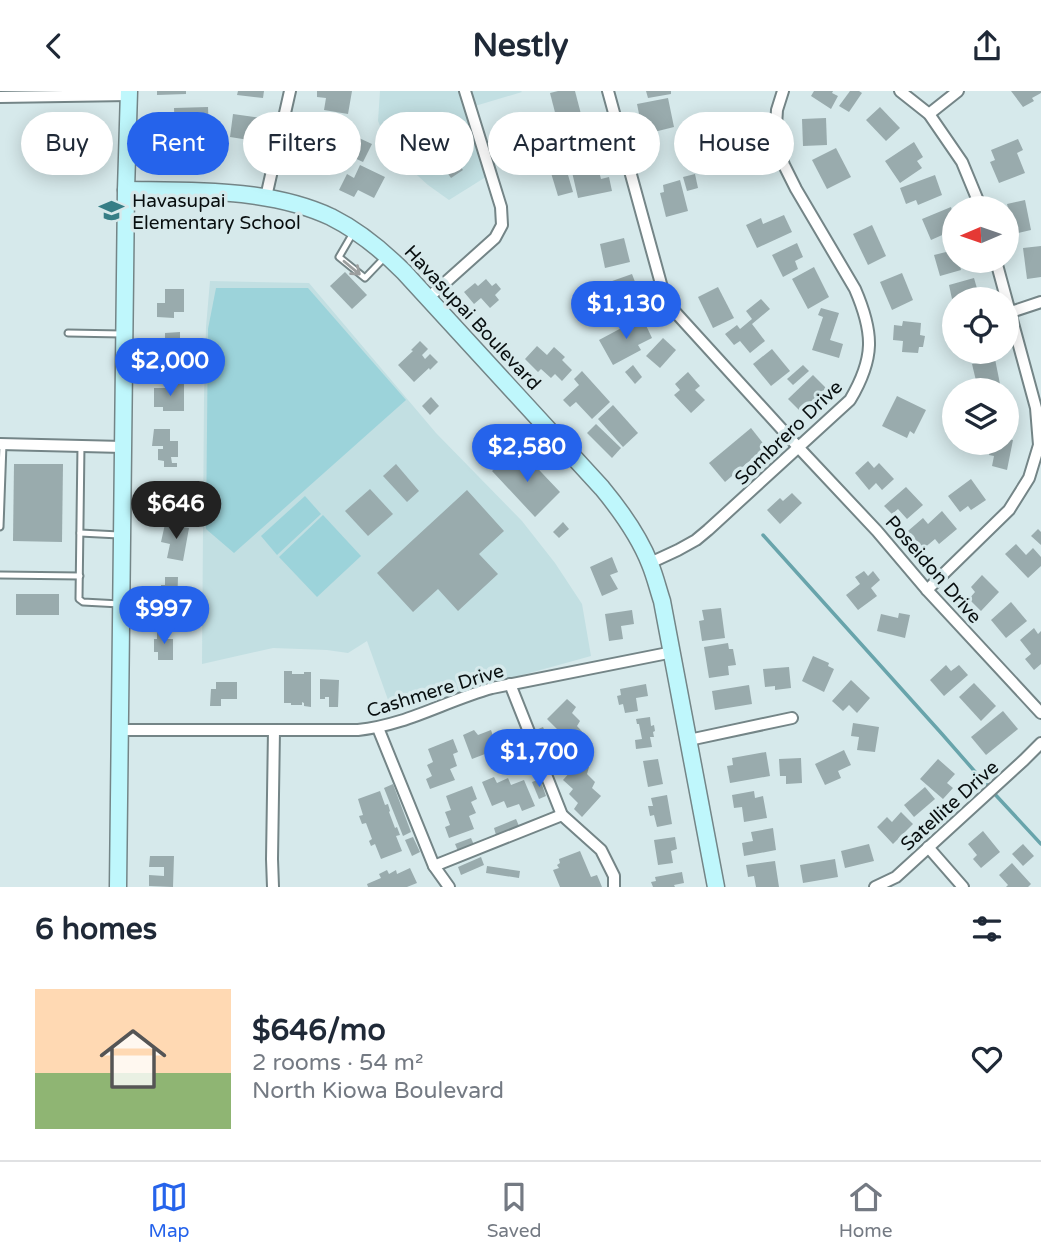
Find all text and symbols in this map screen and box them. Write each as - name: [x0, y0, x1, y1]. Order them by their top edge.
- icon: back: [35, 27, 73, 65]
- text: Nestly: [473, 27, 568, 65]
- icon: share: [968, 27, 1006, 65]
- chip: Buy: [21, 112, 113, 175]
- chip: Rent: [127, 112, 229, 175]
- chip: Filters: [243, 112, 361, 175]
- chip: New: [375, 112, 474, 175]
- chip: Apartment: [488, 112, 660, 175]
- chip: House: [674, 112, 794, 175]
- place label: Havasupai Elementary School: [132, 190, 301, 234]
- north arrow: [942, 196, 1018, 273]
- map controls: [942, 196, 1019, 455]
- school or university icon: Havasupai Elementary School: [98, 197, 126, 225]
- street label: Havasupai Boulevard: [400, 241, 545, 395]
- one-way arrow: [343, 260, 361, 276]
- pin: $1,130: [569, 281, 683, 341]
- button: locate: [942, 287, 1019, 364]
- text: $1,130: [587, 290, 665, 318]
- pin: $2,000: [113, 338, 227, 398]
- text: $2,000: [131, 347, 209, 375]
- street label: Sombrero Drive: [730, 376, 847, 490]
- button: layers: [942, 378, 1019, 455]
- pin: $2,580: [470, 425, 584, 484]
- text: $2,580: [488, 433, 566, 461]
- pin: $646: [135, 482, 217, 541]
- text: $646: [147, 490, 205, 518]
- street label: Poseidon Drive: [880, 511, 986, 628]
- pin: $997: [123, 587, 205, 646]
- text: $997: [135, 595, 193, 623]
- street label: Cashmere Drive: [364, 660, 507, 722]
- pin: $1,700: [482, 729, 596, 789]
- text: $1,700: [500, 738, 578, 766]
- street label: Satellite Drive: [896, 756, 1003, 855]
- icon: filters: [968, 910, 1006, 948]
- text: 6 homes: [35, 911, 157, 948]
- text: $646/mo: [252, 1012, 386, 1049]
- icon: home: [91, 1017, 175, 1101]
- icon: heart: [968, 1040, 1006, 1078]
- text: 2 rooms · 54 m²: [252, 1049, 423, 1077]
- text: North Kiowa Boulevard: [252, 1077, 504, 1105]
- tab: Map: [149, 1178, 190, 1242]
- tab: Saved: [487, 1178, 542, 1242]
- tab: Home: [839, 1178, 892, 1242]

